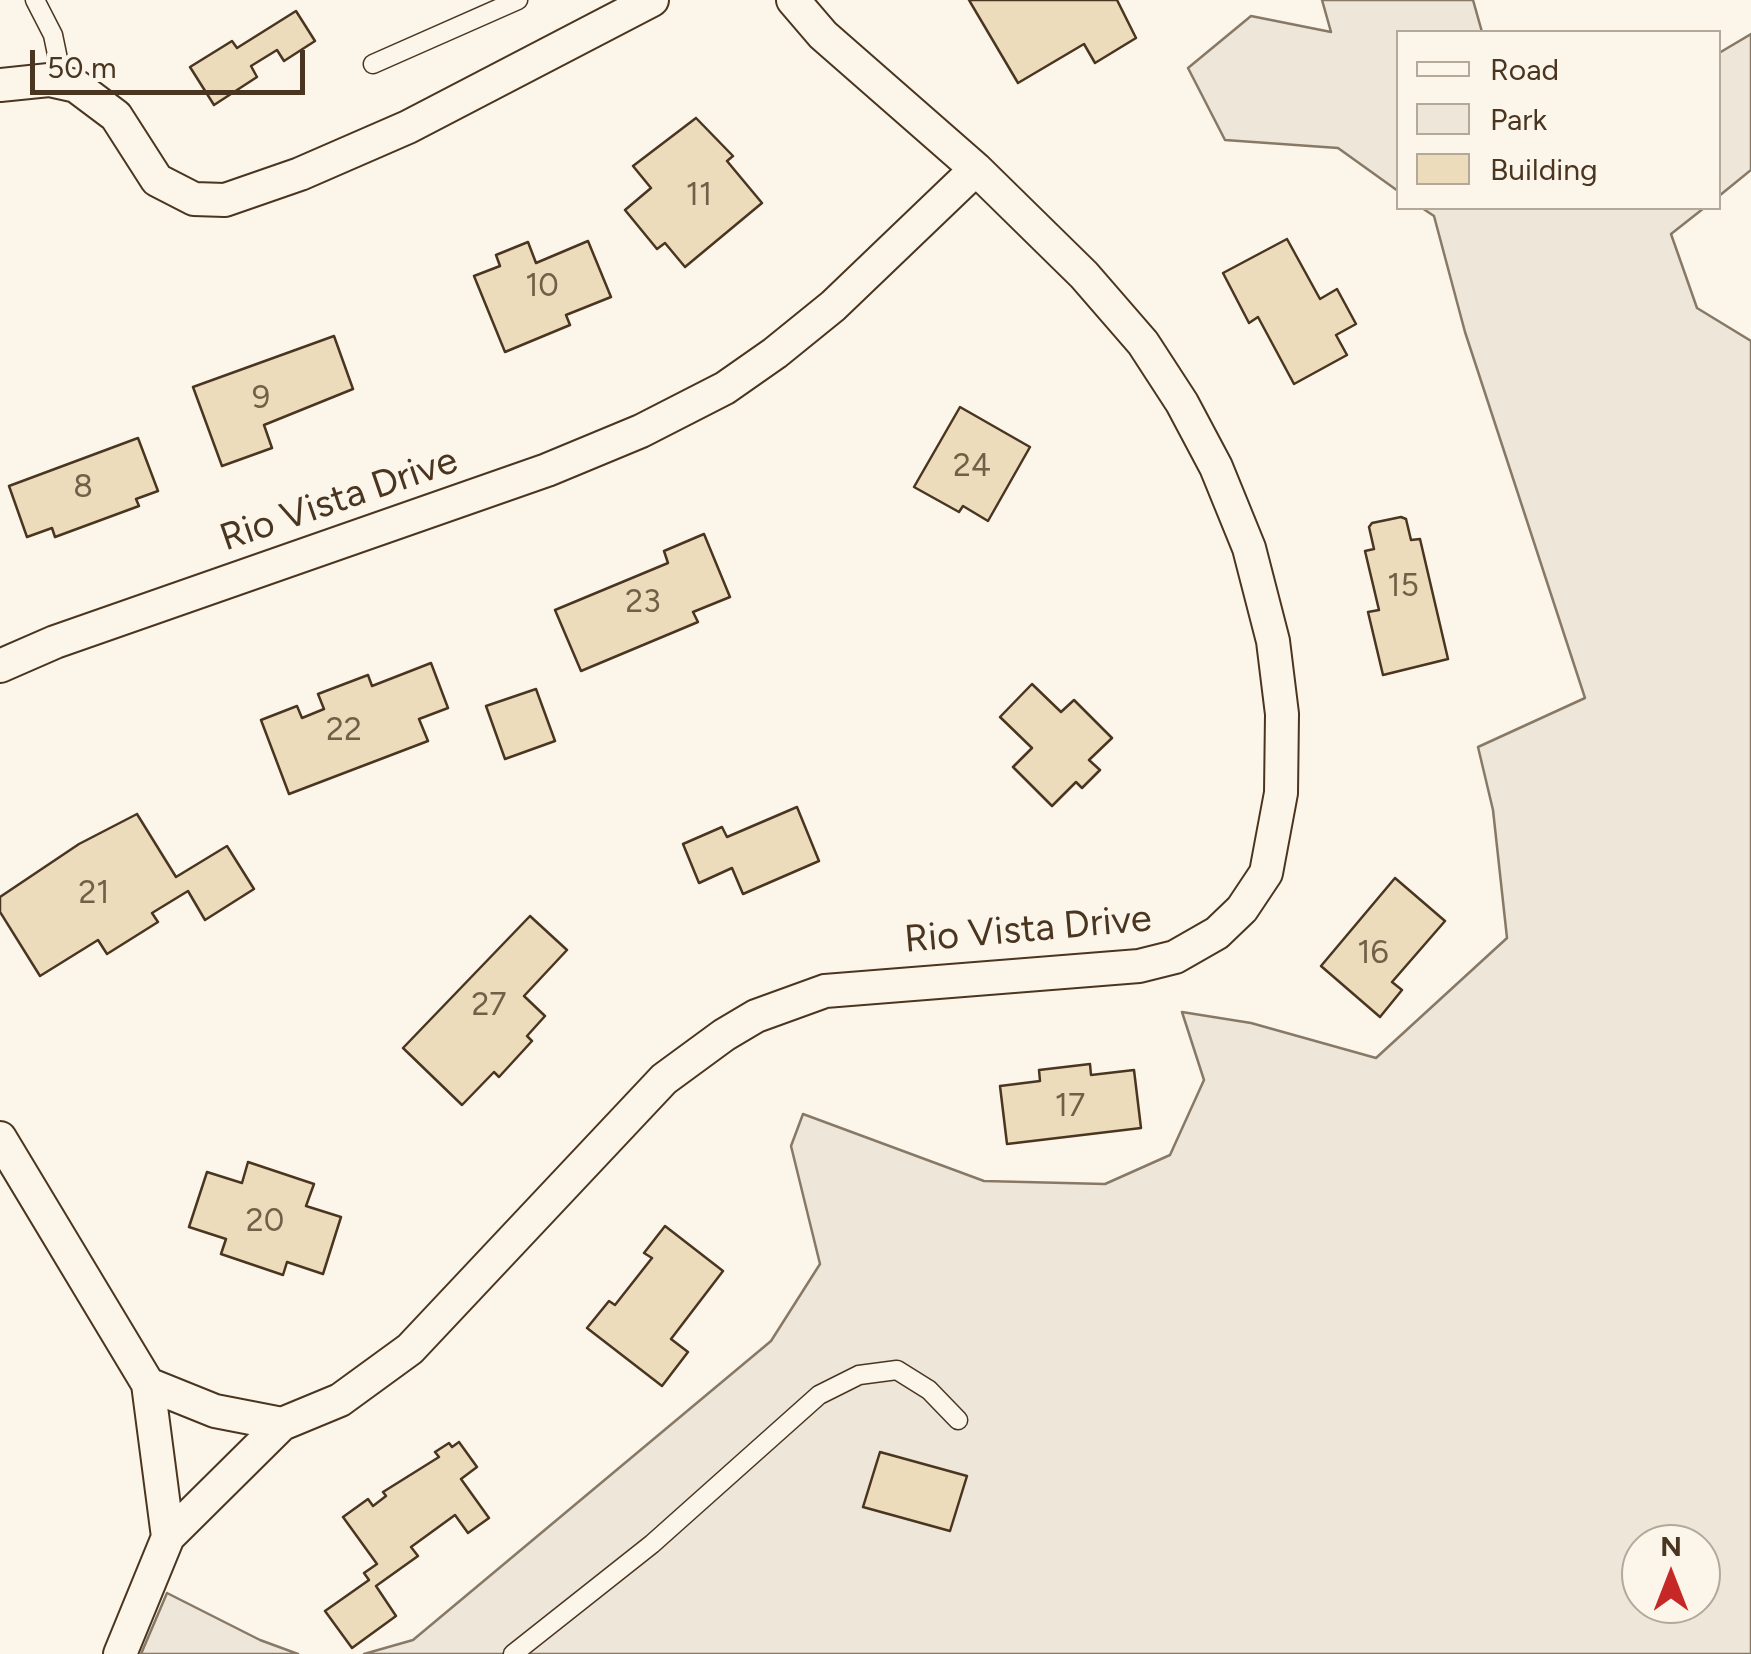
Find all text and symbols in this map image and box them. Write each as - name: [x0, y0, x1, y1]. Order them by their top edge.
- scale bar: [35, 30, 310, 92]
- legend: [1396, 30, 1721, 210]
- text: 50 m: [47, 49, 116, 86]
- text: Road: [1490, 51, 1559, 88]
- text: Park: [1490, 101, 1547, 138]
- text: Building: [1490, 151, 1598, 188]
- house number: 11: [686, 177, 712, 215]
- house number: 10: [525, 268, 559, 306]
- house number: 9: [252, 380, 270, 418]
- street label: Rio Vista Drive: [214, 438, 464, 562]
- house number: 24: [953, 448, 991, 486]
- house number: 8: [73, 469, 93, 507]
- house number: 15: [1387, 568, 1419, 606]
- house number: 23: [625, 584, 661, 622]
- house number: 22: [326, 712, 362, 750]
- house number: 21: [78, 875, 110, 913]
- street label: Rio Vista Drive: [903, 896, 1153, 964]
- house number: 16: [1357, 935, 1389, 973]
- house number: 27: [471, 987, 507, 1025]
- house number: 17: [1055, 1088, 1085, 1126]
- house number: 20: [246, 1203, 284, 1241]
- north arrow: [1621, 1524, 1721, 1624]
- text: N: [1660, 1529, 1682, 1563]

